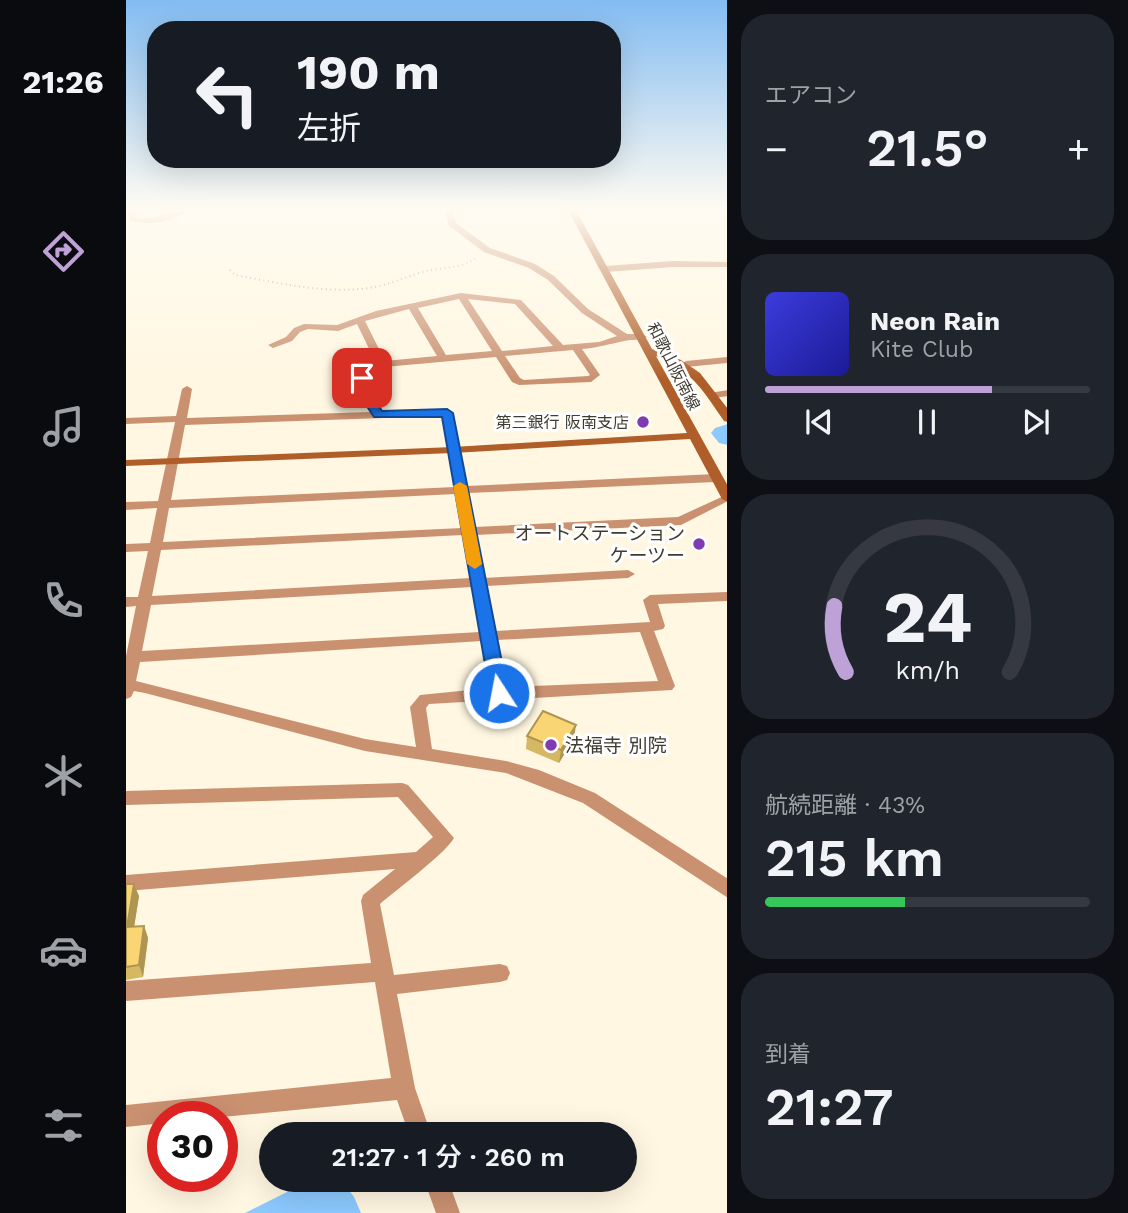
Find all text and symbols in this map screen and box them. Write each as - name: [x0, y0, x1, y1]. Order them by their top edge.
- text: 190 m: [297, 43, 440, 101]
- icon: left: [182, 49, 273, 140]
- text: 21:26: [22, 63, 104, 101]
- text: エアコン: [765, 82, 857, 109]
- text: 左折: [297, 109, 361, 147]
- text: 21.5°: [866, 118, 989, 179]
- text: −: [765, 127, 788, 171]
- text: +: [1067, 127, 1090, 171]
- icon: directions: [39, 227, 88, 276]
- text: Neon Rain: [870, 306, 1000, 336]
- street label: 和歌山阪南線: [643, 319, 704, 413]
- text: Kite Club: [870, 336, 973, 363]
- pin: [332, 348, 392, 408]
- icon: arrive: [343, 359, 381, 397]
- icon: music: [39, 402, 88, 451]
- icon: previous: [800, 403, 838, 441]
- icon: pause: [908, 403, 946, 441]
- icon: next: [1017, 403, 1055, 441]
- place label: 第三銀行 阪南支店: [496, 413, 629, 432]
- marker: 第三銀行 阪南支店: [635, 414, 651, 430]
- place label: オートステーション ケーツー: [514, 522, 685, 567]
- marker: オートステーション ケーツー: [691, 536, 707, 552]
- text: 24: [883, 575, 972, 661]
- icon: phone: [39, 576, 88, 625]
- position arrow: [462, 656, 536, 730]
- text: km/h: [895, 656, 960, 685]
- place label: 法福寺 別院: [565, 734, 666, 757]
- marker: 法福寺 別院: [543, 737, 559, 753]
- icon: climate: [39, 751, 88, 800]
- text: 航続距離 · 43%: [765, 792, 925, 819]
- text: 215 km: [765, 828, 944, 889]
- icon: car: [39, 926, 88, 975]
- text: 到着: [765, 1041, 811, 1068]
- text: 21:27: [765, 1077, 893, 1138]
- icon: filters: [39, 1101, 88, 1150]
- speed limit sign: 30: [147, 1101, 238, 1192]
- text: 21:27 · 1 分 · 260 m: [331, 1142, 565, 1172]

